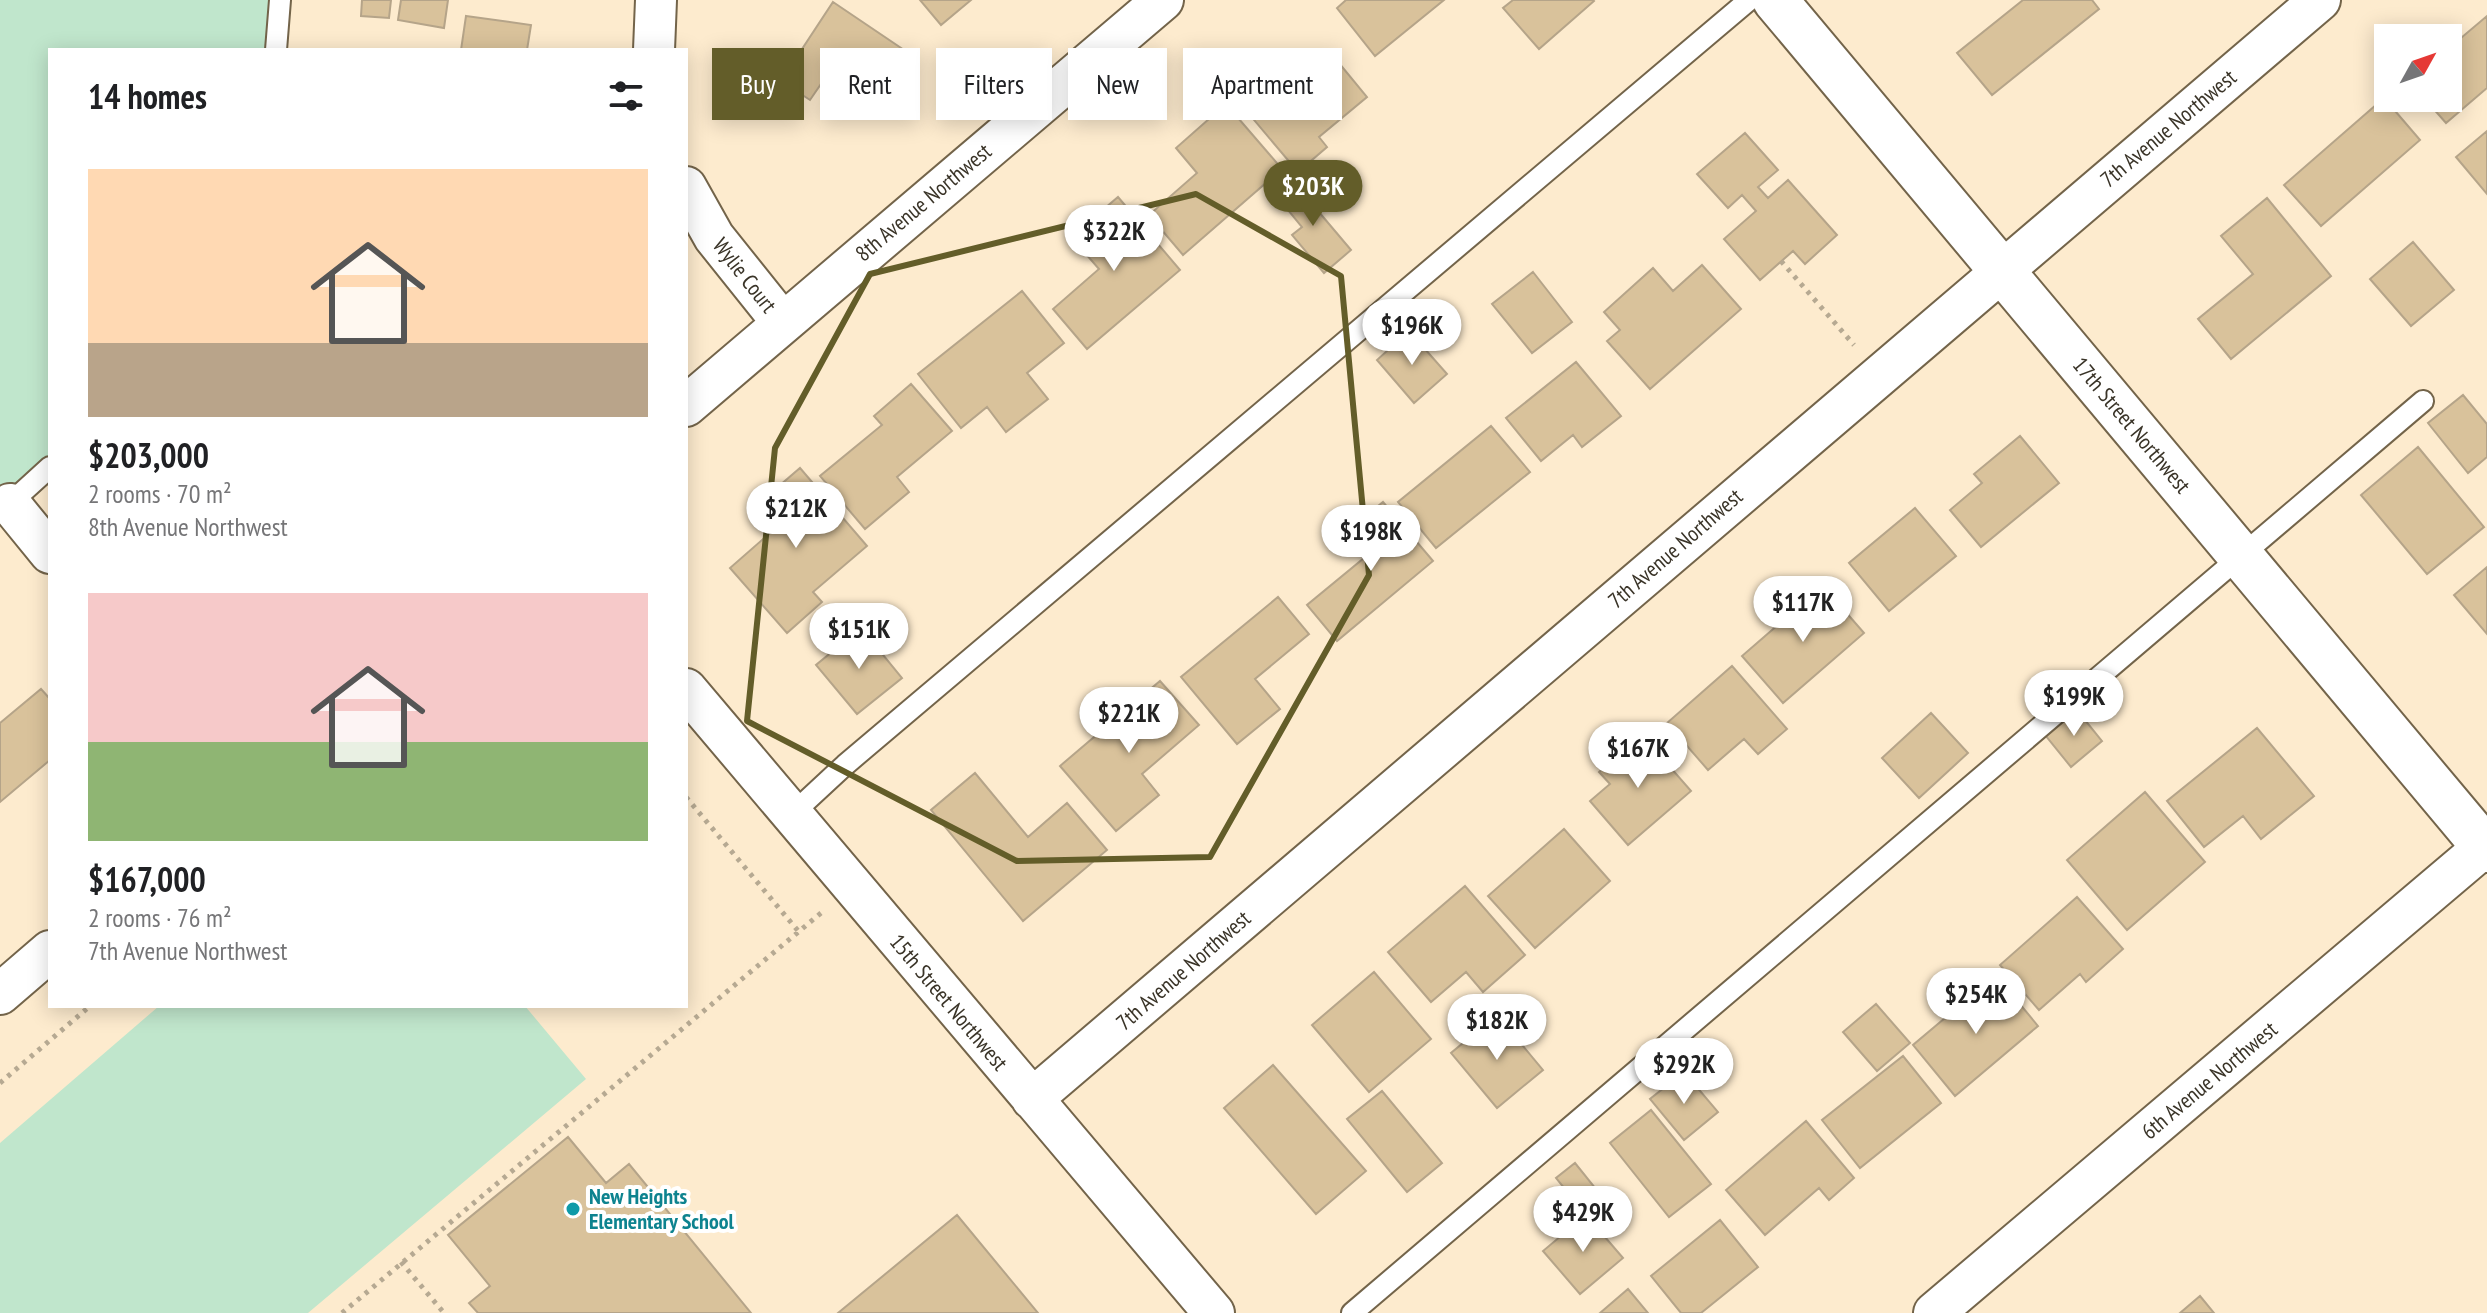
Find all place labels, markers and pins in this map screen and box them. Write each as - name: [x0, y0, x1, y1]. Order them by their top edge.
- pin: $203K: [1257, 160, 1369, 228]
- pin: $322K: [1058, 205, 1170, 273]
- pin: $196K: [1356, 299, 1468, 367]
- pin: $212K: [740, 482, 852, 550]
- pin: $198K: [1315, 505, 1427, 573]
- pin: $117K: [1747, 576, 1859, 644]
- pin: $151K: [803, 603, 915, 671]
- pin: $199K: [2018, 670, 2130, 738]
- pin: $221K: [1073, 687, 1185, 755]
- pin: $167K: [1582, 722, 1694, 790]
- pin: $254K: [1920, 968, 2032, 1036]
- pin: $182K: [1441, 994, 1553, 1062]
- pin: $292K: [1628, 1038, 1740, 1106]
- place label: New Heights Elementary School: [589, 1182, 735, 1235]
- pin: $429K: [1527, 1186, 1639, 1254]
- marker: New Heights Elementary School: [564, 1200, 582, 1218]

